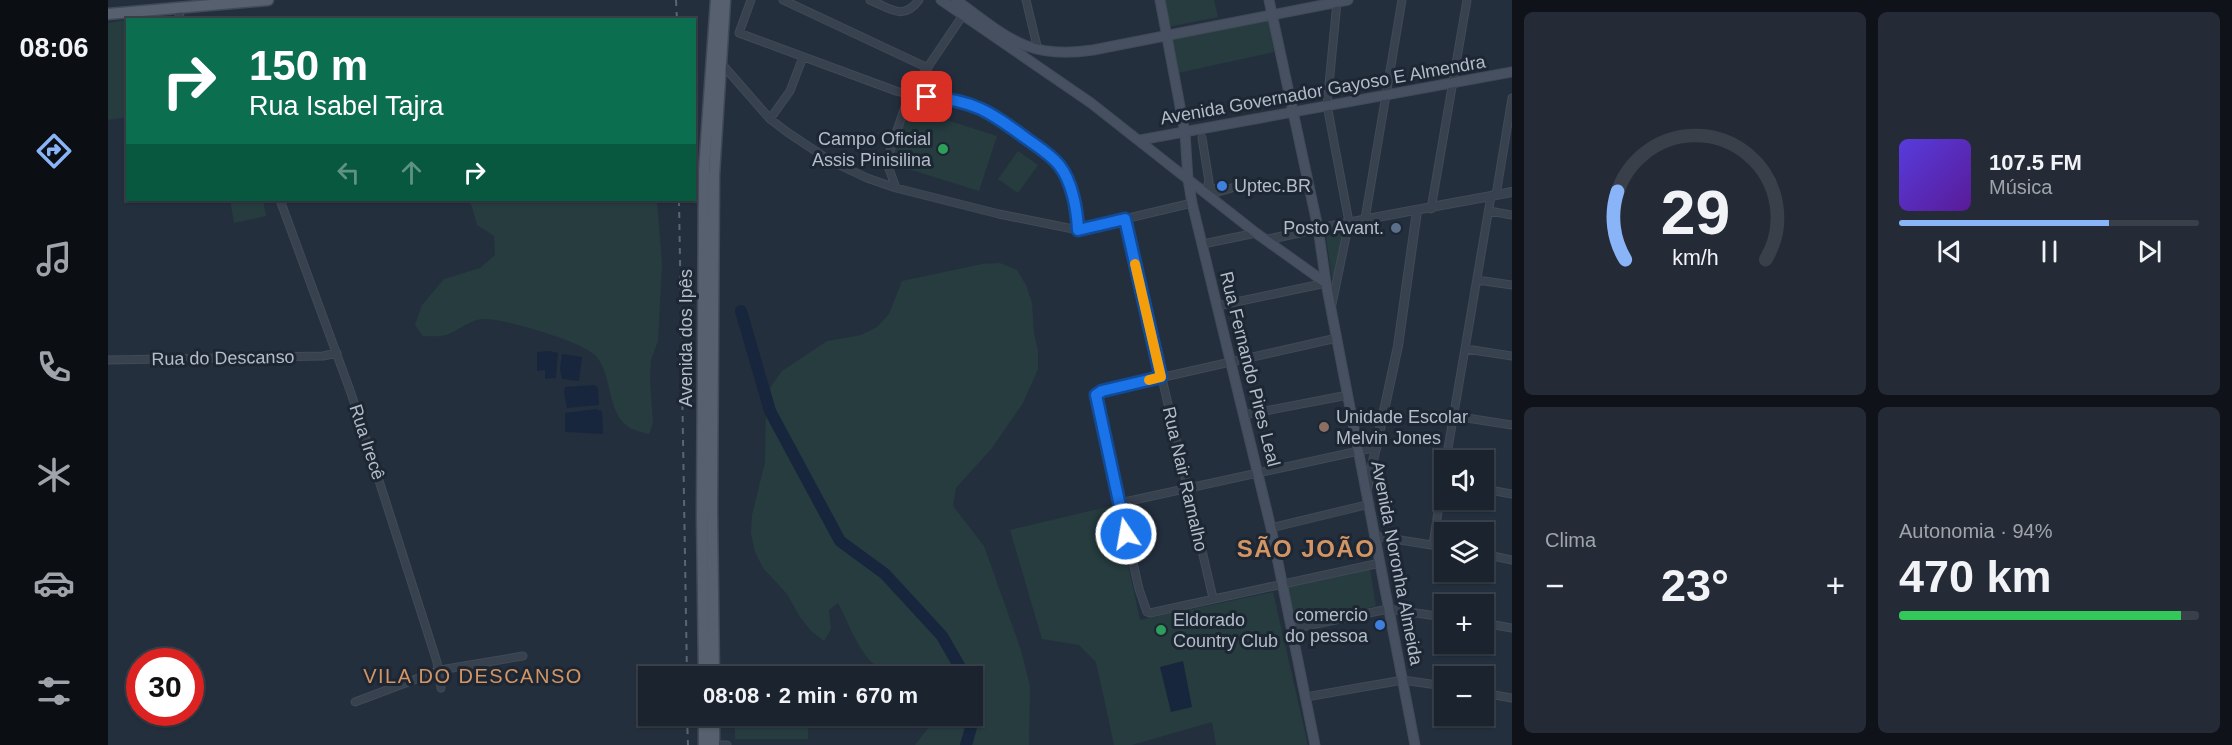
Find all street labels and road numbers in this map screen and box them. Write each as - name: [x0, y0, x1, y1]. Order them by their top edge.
- street label: Avenida Governador Gayoso E Almendra: [1159, 51, 1488, 128]
- street label: Avenida dos Ipês: [676, 269, 696, 407]
- street label: Rua Fernando Pires Leal: [1216, 269, 1284, 469]
- street label: Rua do Descanso: [151, 347, 295, 369]
- street label: Rua Irecê: [345, 402, 389, 482]
- street label: Rua Nair Ramalho: [1159, 405, 1211, 553]
- street label: Avenida Noronha Almeida: [1367, 459, 1427, 668]

